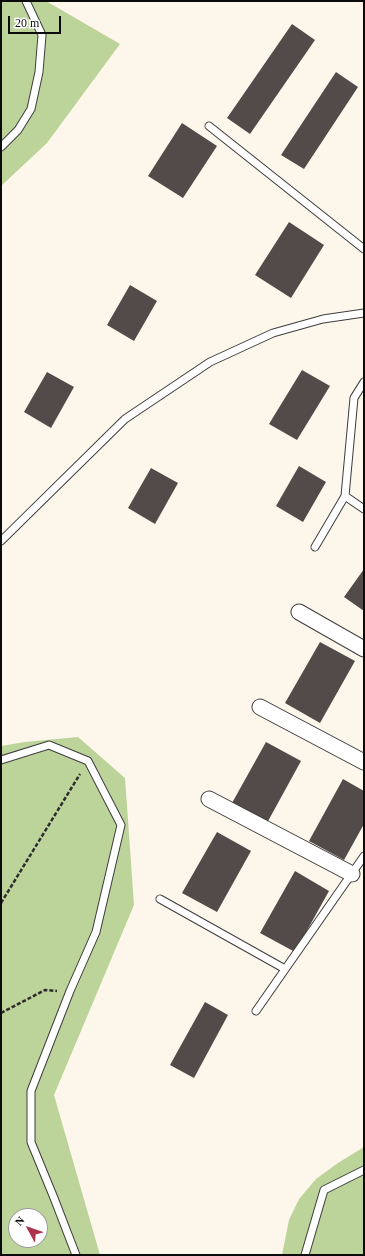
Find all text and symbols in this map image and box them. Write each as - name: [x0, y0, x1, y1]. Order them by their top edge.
- scale bar: [10, 8, 63, 34]
- text: 20 m: [15, 16, 39, 30]
- north arrow: [8, 1208, 48, 1248]
- text: N: [12, 1214, 27, 1228]

